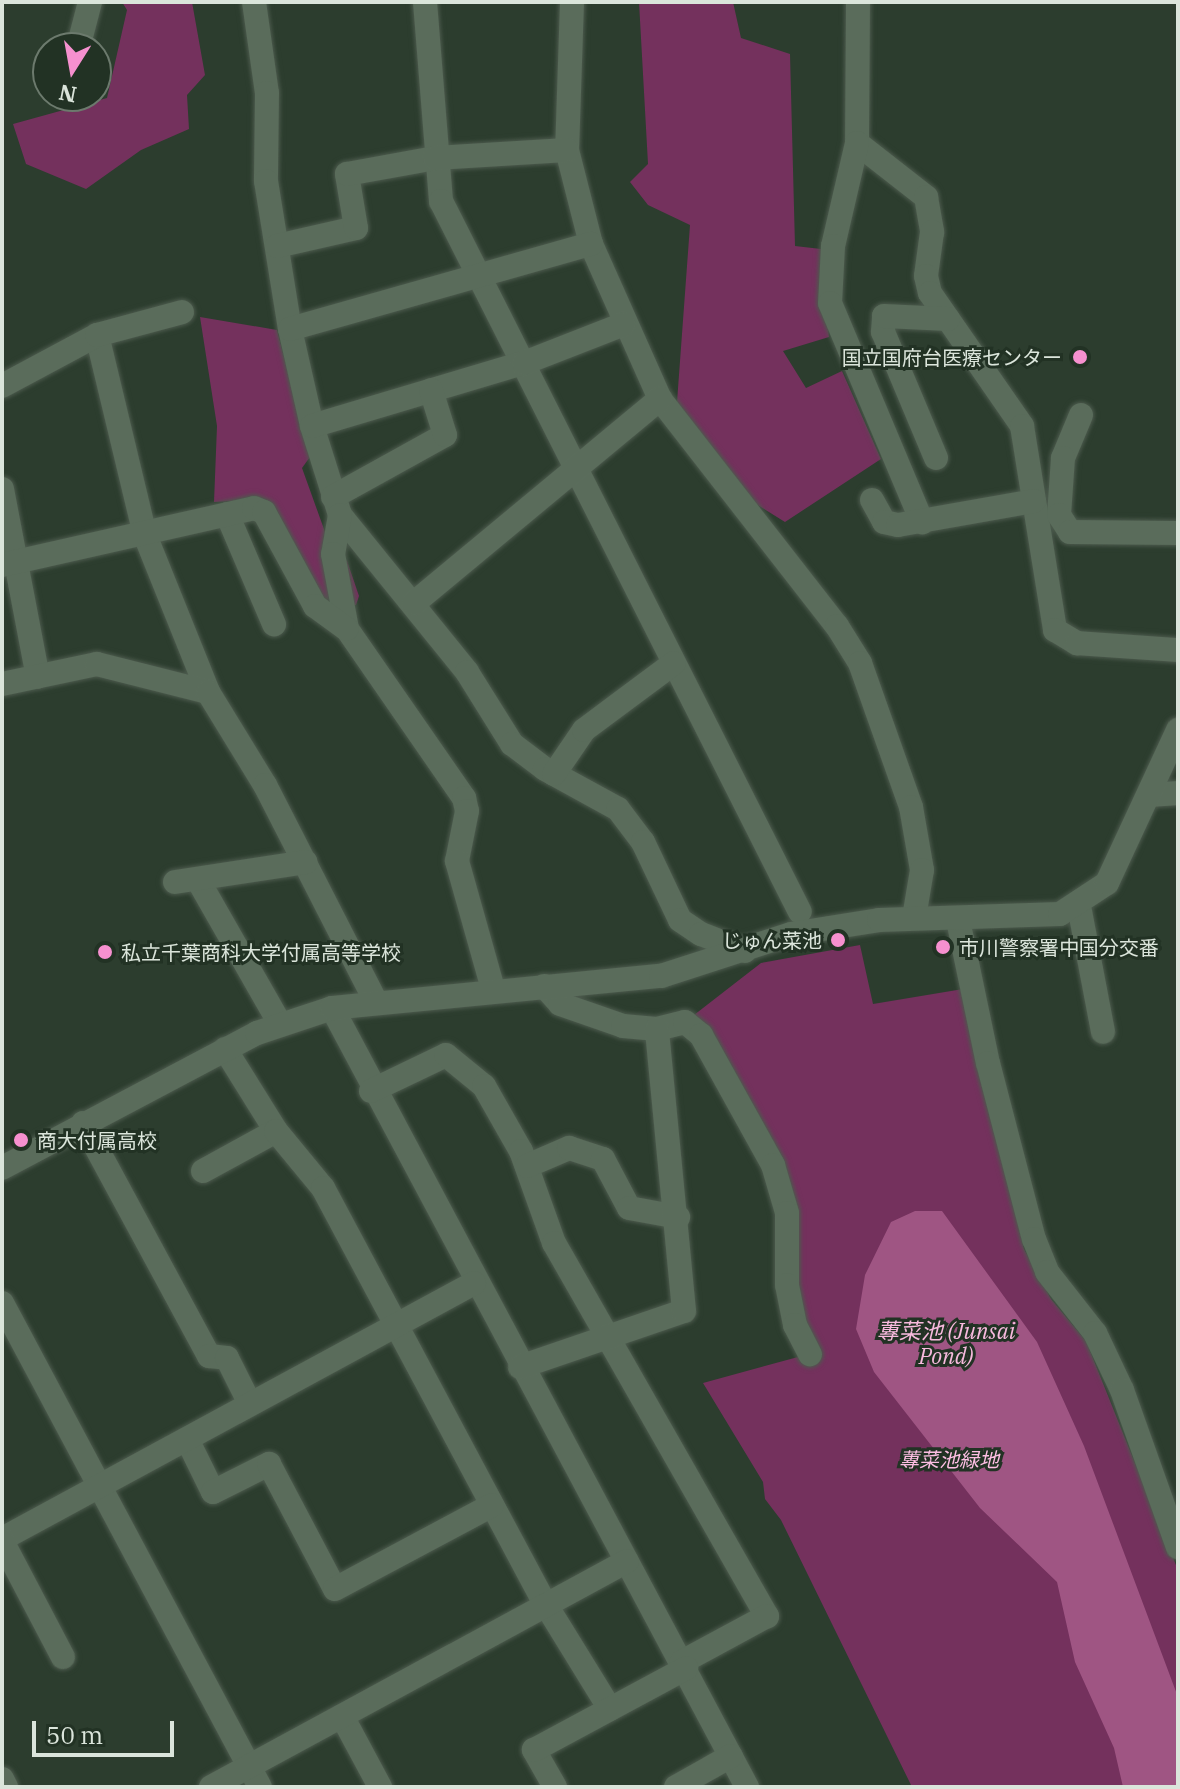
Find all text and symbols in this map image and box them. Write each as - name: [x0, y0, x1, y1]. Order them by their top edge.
- north arrow: [32, 32, 112, 112]
- text: N: [56, 78, 79, 110]
- place label: 国立国府台医療センター: [842, 345, 1062, 369]
- marker: 国立国府台医療センター: [1069, 346, 1091, 368]
- place label: じゅん菜池: [722, 928, 822, 952]
- marker: じゅん菜池: [829, 931, 847, 949]
- place label: 市川警察署中国分交番: [959, 935, 1159, 959]
- marker: 市川警察署中国分交番: [934, 938, 952, 956]
- place label: 私立千葉商科大学付属高等学校: [121, 940, 401, 964]
- marker: 私立千葉商科大学付属高等学校: [96, 943, 114, 961]
- place label: 商大付属高校: [37, 1128, 157, 1152]
- marker: 商大付属高校: [12, 1131, 30, 1149]
- water label: 蓴菜池 (Junsai Pond): [877, 1317, 1015, 1368]
- park label: 蓴菜池緑地: [899, 1447, 999, 1471]
- scale bar: [36, 1705, 178, 1755]
- text: 50 m: [46, 1719, 103, 1751]

